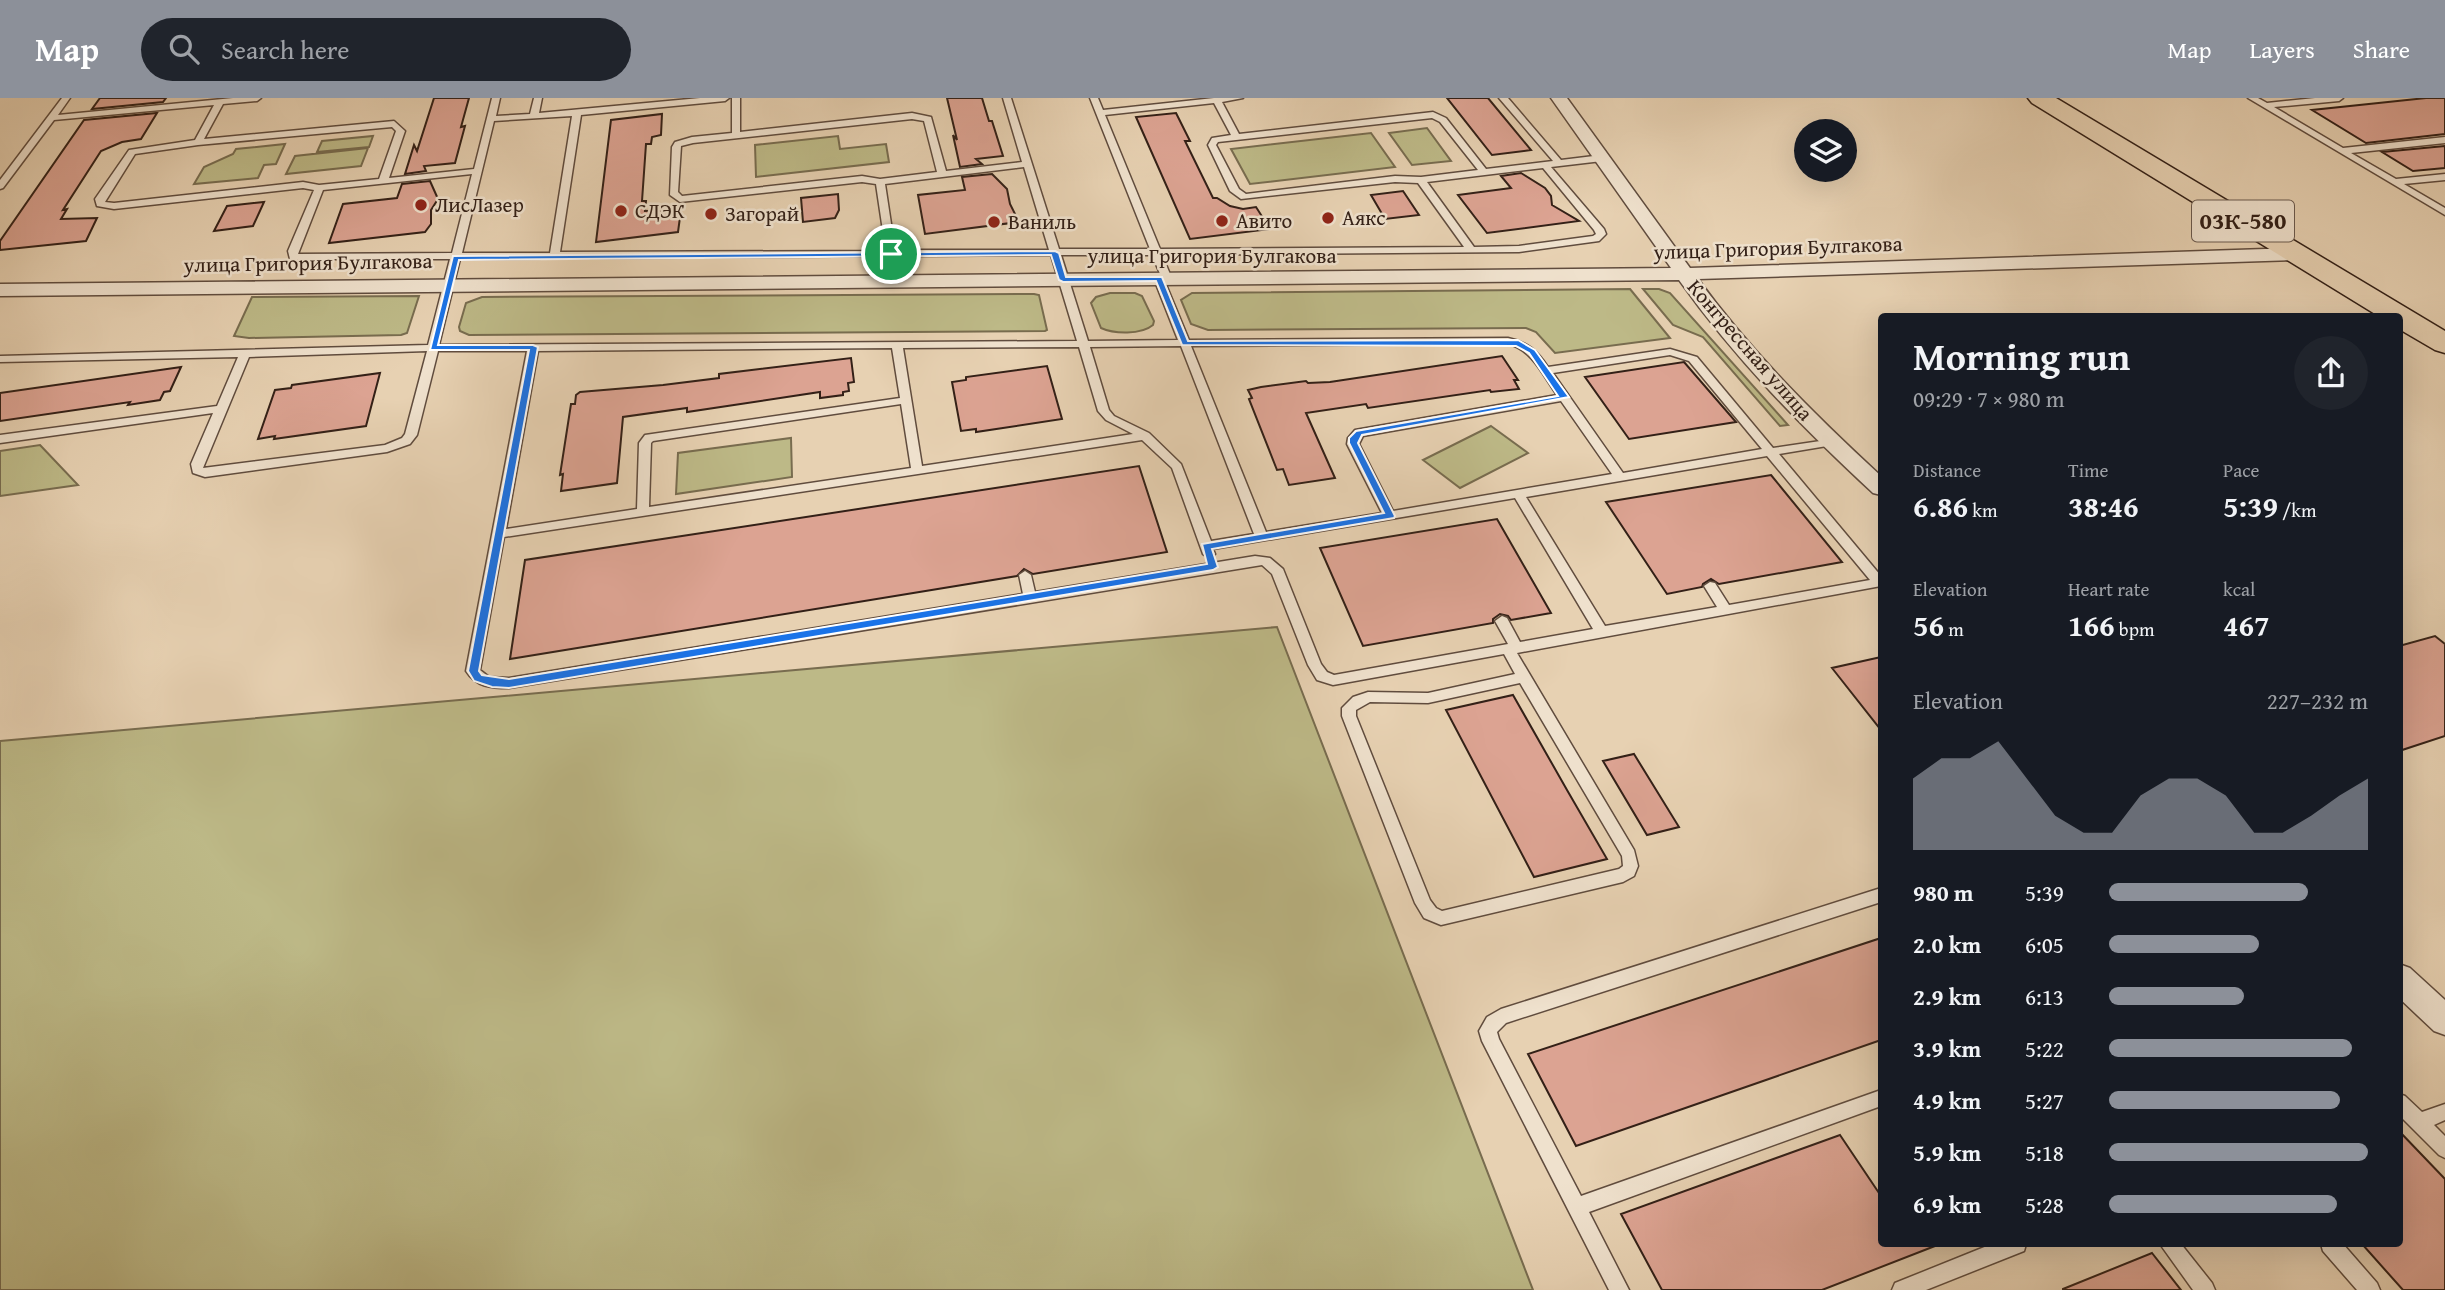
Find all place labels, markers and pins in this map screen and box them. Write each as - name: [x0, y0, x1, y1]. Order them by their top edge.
- place label: ЛисЛазер: [435, 189, 524, 220]
- place label: СДЭК: [635, 195, 685, 226]
- marker: ЛисЛазер: [413, 197, 429, 213]
- place label: Загорай: [725, 198, 799, 229]
- place label: Аякс: [1342, 202, 1386, 233]
- marker: СДЭК: [613, 203, 629, 219]
- place label: Авито: [1236, 205, 1292, 236]
- marker: Загорай: [703, 206, 719, 222]
- place label: Ваниль: [1008, 206, 1076, 237]
- marker: Аякс: [1320, 210, 1336, 226]
- marker: Авито: [1214, 213, 1230, 229]
- marker: Ваниль: [986, 214, 1002, 230]
- pin: [861, 224, 921, 284]

